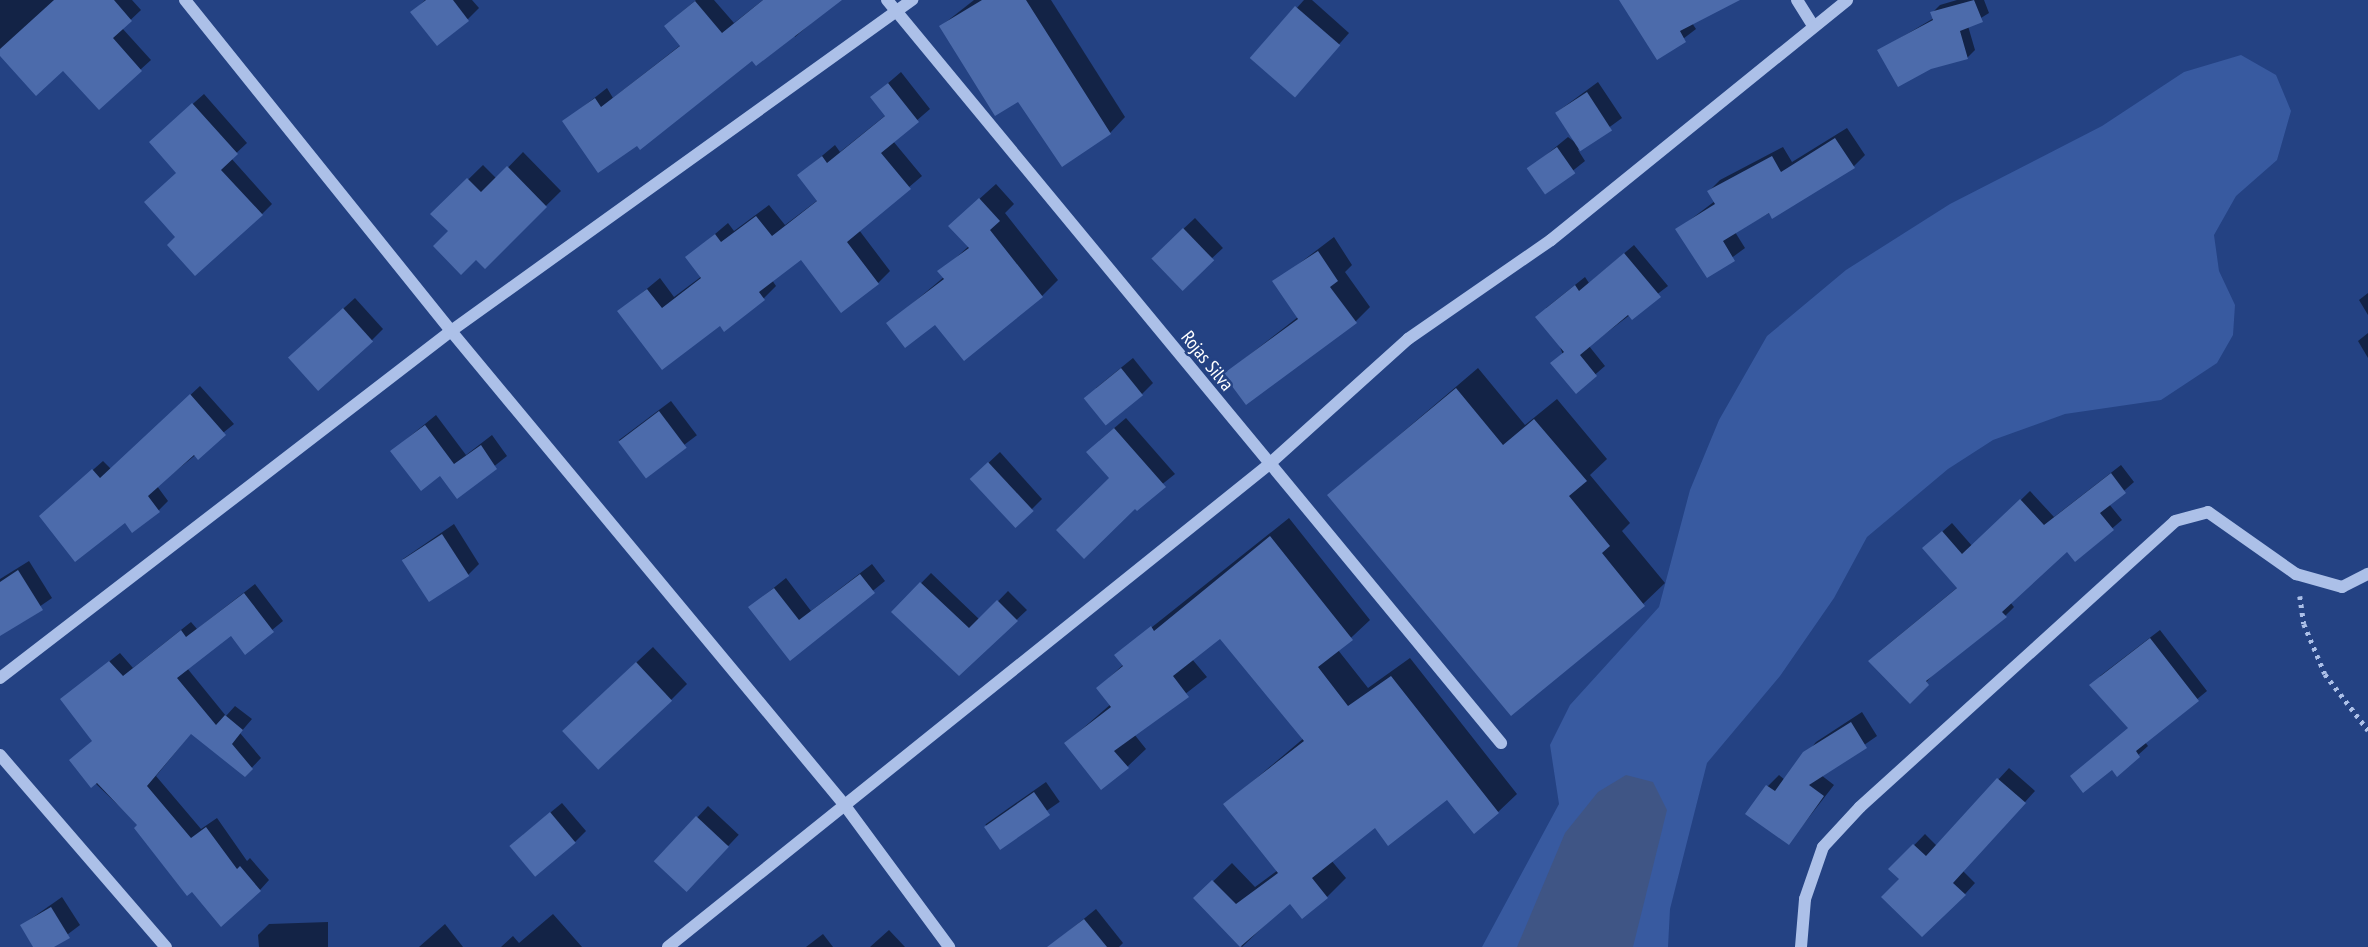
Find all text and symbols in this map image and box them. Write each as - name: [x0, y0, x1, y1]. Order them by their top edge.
- street label: Rojas Silva: [1176, 326, 1238, 396]

